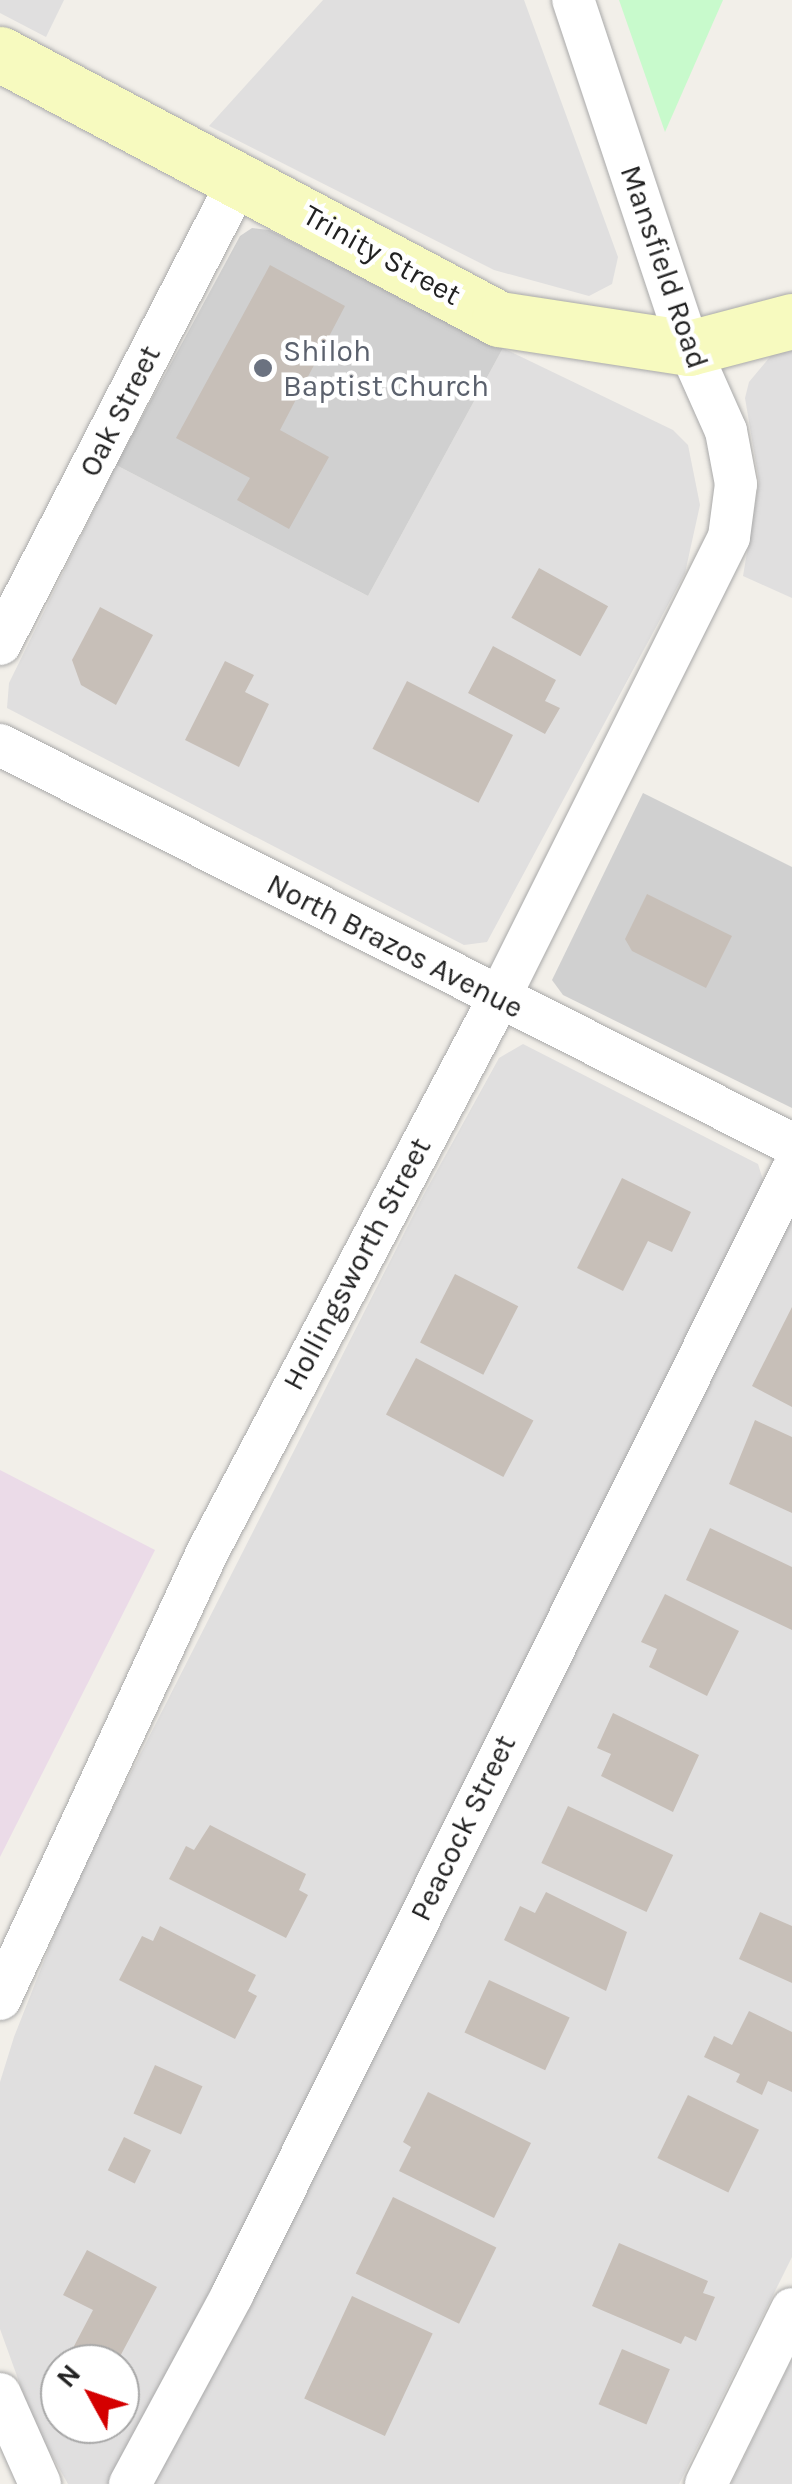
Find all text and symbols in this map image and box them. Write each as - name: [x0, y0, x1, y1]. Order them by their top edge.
- street label: Mansfield Road: [612, 161, 716, 373]
- street label: Trinity Street: [297, 197, 467, 313]
- place label: Shiloh Baptist Church: [283, 333, 489, 404]
- street label: Oak Street: [72, 339, 168, 483]
- marker: Shiloh Baptist Church: [252, 357, 274, 379]
- street label: North Brazos Avenue: [261, 866, 529, 1026]
- street label: Hollingsworth Street: [275, 1132, 439, 1396]
- street label: Peacock Street: [402, 1729, 524, 1927]
- north arrow: [40, 2344, 140, 2444]
- text: N: [49, 2357, 87, 2394]

